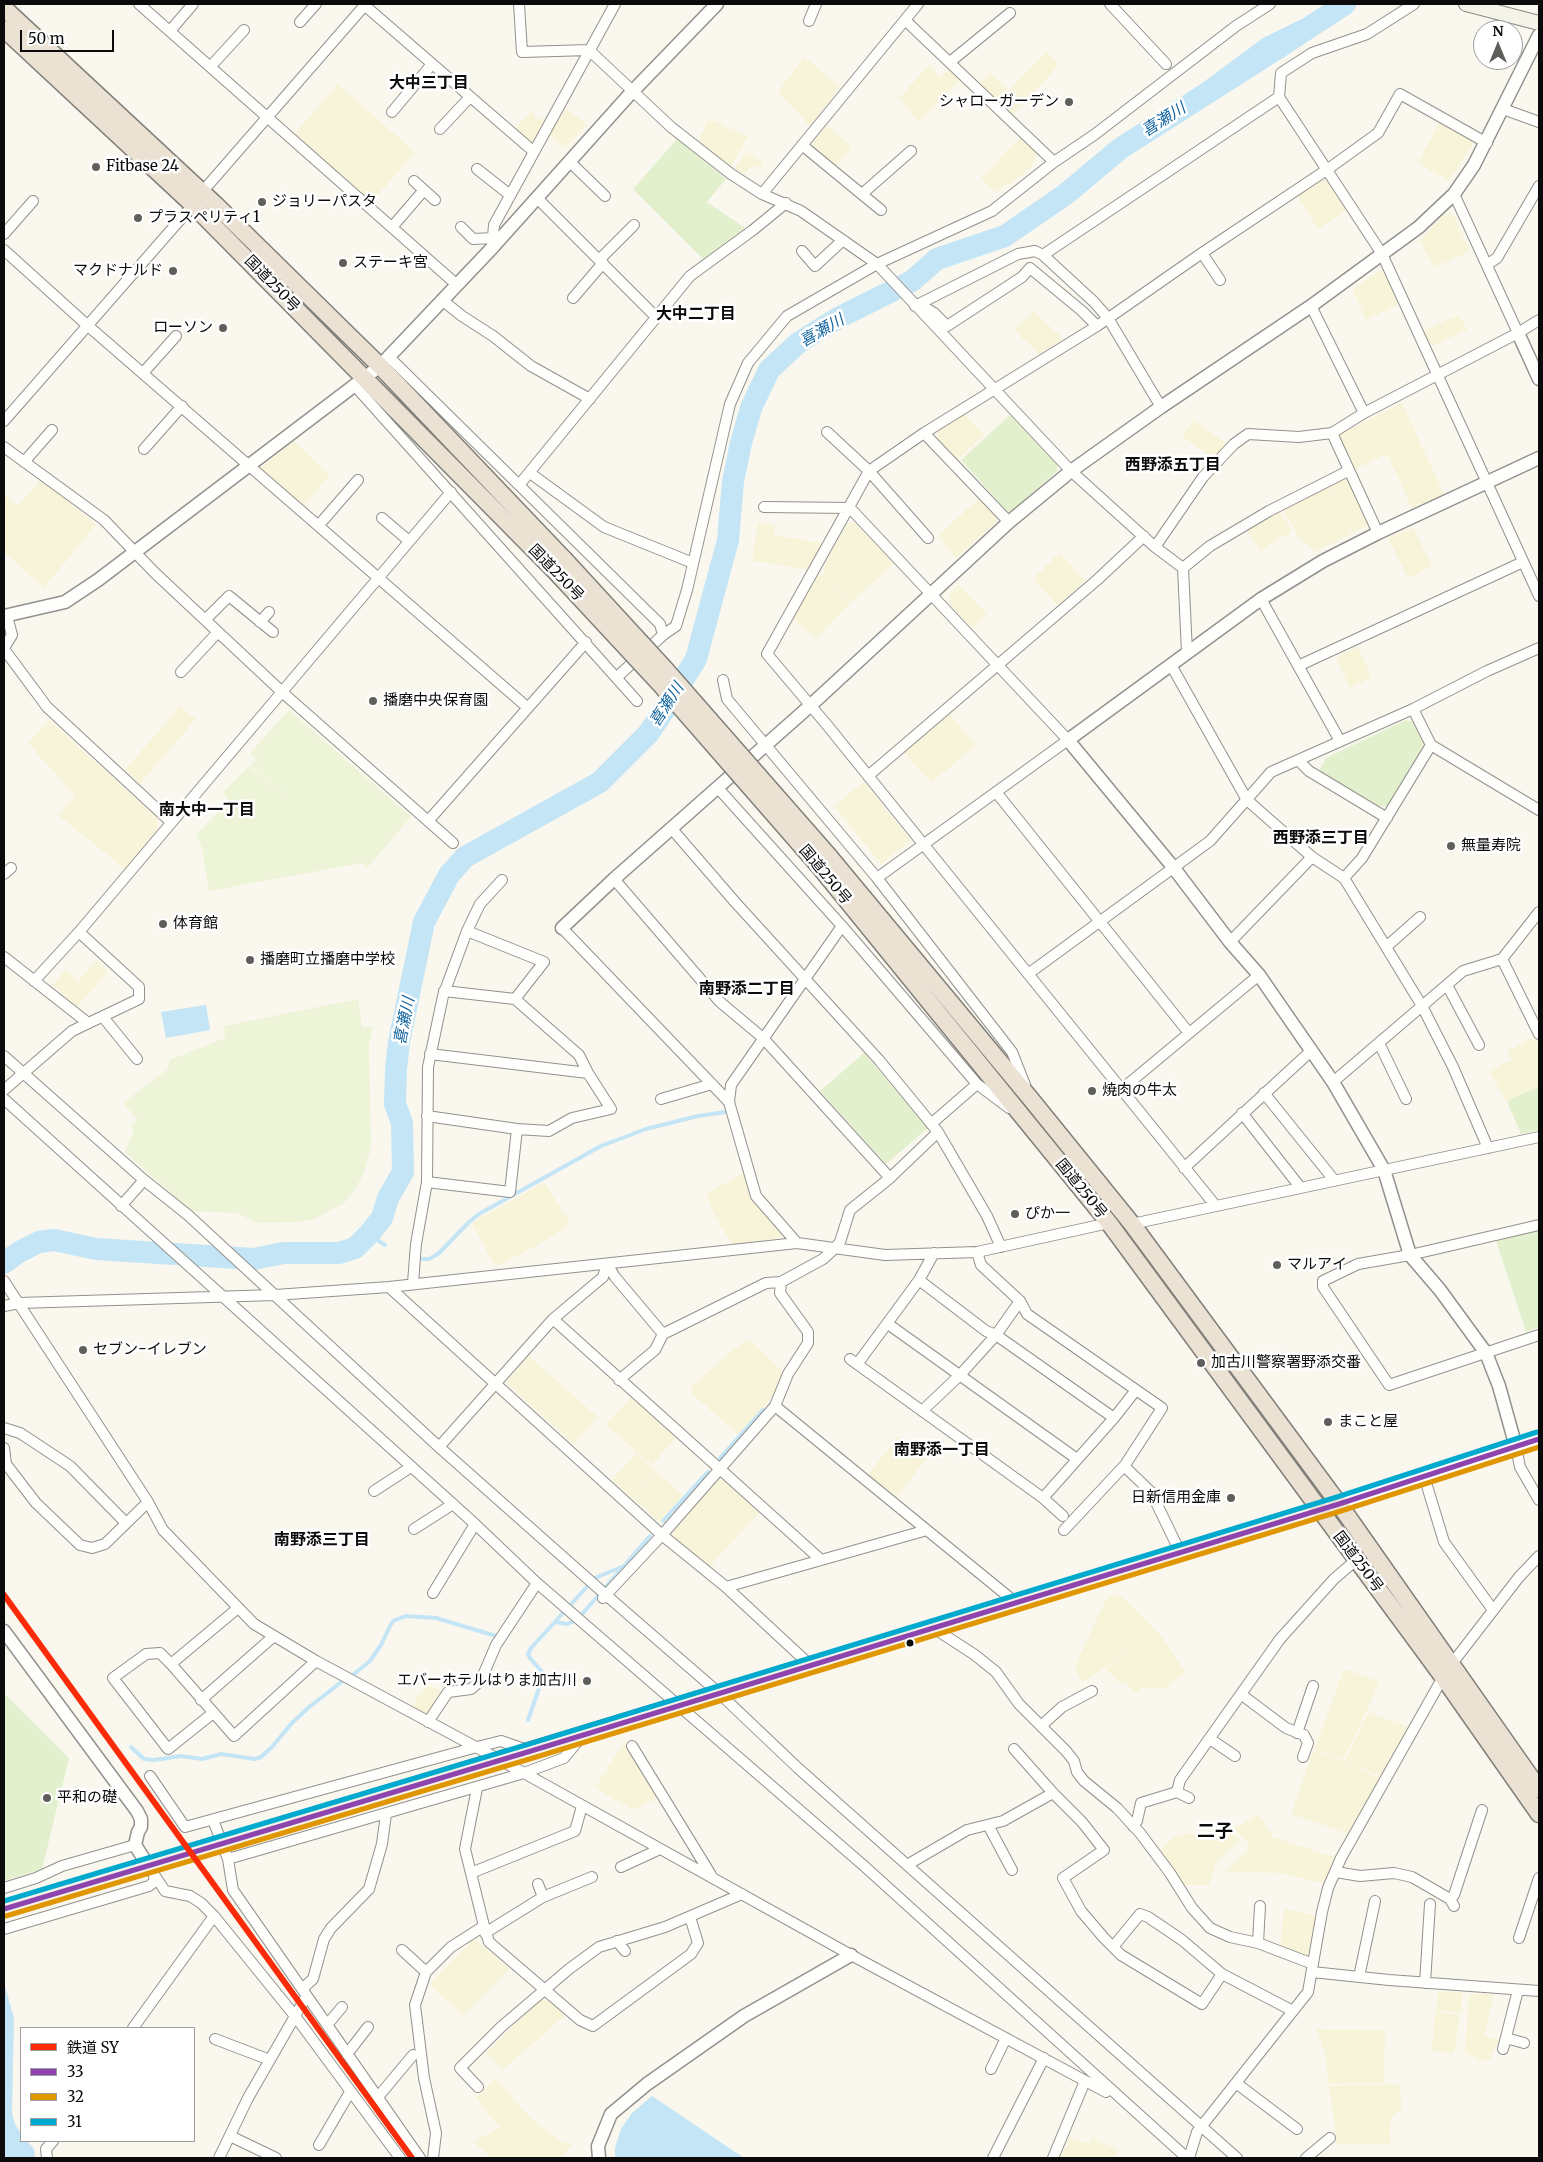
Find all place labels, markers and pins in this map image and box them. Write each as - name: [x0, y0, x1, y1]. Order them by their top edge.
- place label: シャローガーデン: [939, 93, 1059, 111]
- marker: シャローガーデン: [1063, 96, 1075, 108]
- place label: Fitbase 24: [106, 158, 179, 176]
- marker: Fitbase 24: [90, 161, 102, 173]
- place label: ジョリーパスタ: [272, 193, 377, 211]
- marker: ジョリーパスタ: [256, 196, 268, 208]
- place label: プラスペリティ1: [148, 209, 260, 227]
- marker: プラスペリティ1: [132, 212, 144, 224]
- place label: ステーキ宮: [353, 254, 428, 272]
- marker: ステーキ宮: [337, 257, 349, 269]
- place label: マクドナルド: [73, 262, 163, 280]
- marker: マクドナルド: [167, 265, 179, 277]
- place label: ローソン: [153, 319, 213, 337]
- marker: ローソン: [217, 322, 229, 334]
- place label: 播磨中央保育園: [383, 692, 488, 710]
- marker: 播磨中央保育園: [367, 695, 379, 707]
- place label: 無量寿院: [1461, 837, 1521, 855]
- marker: 無量寿院: [1445, 840, 1457, 852]
- place label: 体育館: [173, 915, 218, 933]
- marker: 体育館: [157, 918, 169, 930]
- place label: 播磨町立播磨中学校: [260, 951, 395, 969]
- marker: 播磨町立播磨中学校: [244, 954, 256, 966]
- place label: 焼肉の牛太: [1102, 1082, 1177, 1100]
- marker: 焼肉の牛太: [1086, 1085, 1098, 1097]
- place label: ぴか一: [1025, 1205, 1070, 1223]
- marker: ぴか一: [1009, 1208, 1021, 1220]
- place label: マルアイ: [1287, 1256, 1347, 1274]
- marker: マルアイ: [1271, 1259, 1283, 1271]
- place label: セブン-イレブン: [93, 1341, 207, 1359]
- marker: セブン-イレブン: [77, 1344, 89, 1356]
- place label: 加古川警察署野添交番: [1211, 1354, 1361, 1372]
- marker: 加古川警察署野添交番: [1195, 1357, 1207, 1369]
- place label: まこと屋: [1338, 1413, 1398, 1431]
- marker: まこと屋: [1322, 1416, 1334, 1428]
- place label: 日新信用金庫: [1131, 1489, 1221, 1507]
- marker: 日新信用金庫: [1225, 1492, 1237, 1504]
- unlabelled marker: [905, 1638, 915, 1648]
- place label: エバーホテルはりま加古川: [397, 1672, 577, 1690]
- marker: エバーホテルはりま加古川: [581, 1675, 593, 1687]
- place label: 平和の礎: [57, 1789, 117, 1807]
- marker: 平和の礎: [41, 1792, 53, 1804]

